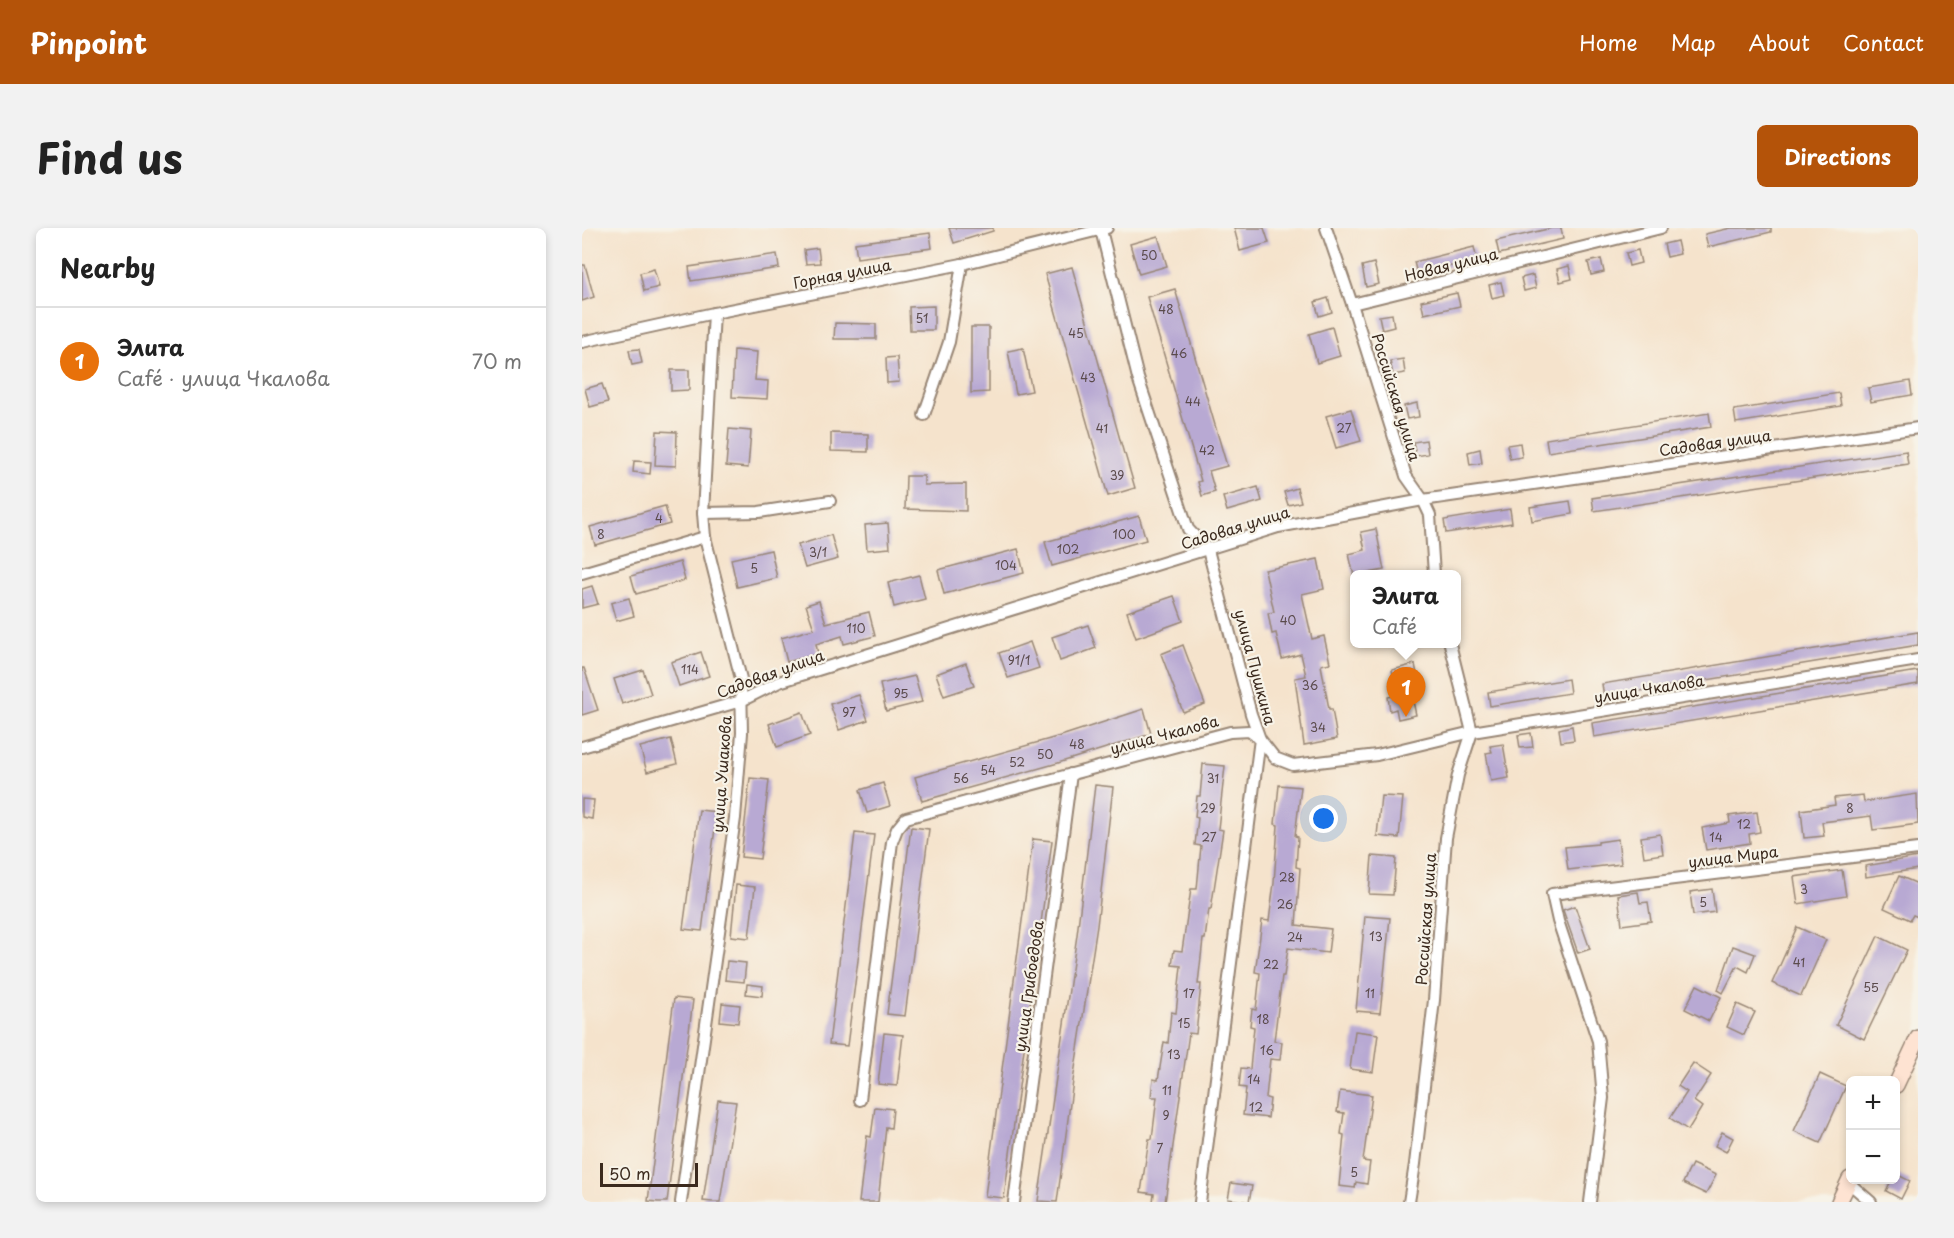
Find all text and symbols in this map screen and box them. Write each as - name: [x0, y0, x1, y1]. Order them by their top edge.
- text: Pinpoint: [30, 21, 147, 64]
- text: Home: [1579, 26, 1638, 58]
- text: Map: [1671, 26, 1716, 58]
- text: About: [1749, 26, 1810, 58]
- text: Contact: [1843, 26, 1924, 58]
- text: Find us: [36, 125, 183, 188]
- button: Directions: [1757, 125, 1918, 187]
- street label: Новая улица: [1402, 241, 1501, 287]
- house number: 50: [1141, 246, 1157, 264]
- text: Nearby: [60, 248, 155, 287]
- street label: Горная улица: [791, 252, 893, 294]
- house number: 48: [1158, 300, 1174, 318]
- house number: 51: [916, 309, 928, 327]
- house number: 45: [1068, 324, 1084, 342]
- text: Элита: [117, 330, 184, 363]
- street label: Российская улица: [1367, 330, 1428, 464]
- house number: 46: [1171, 344, 1187, 362]
- text: 1: [75, 346, 84, 376]
- text: 70 m: [472, 346, 522, 376]
- text: Café · улица Чкалова: [117, 363, 330, 393]
- house number: 43: [1080, 368, 1096, 386]
- house number: 44: [1185, 392, 1201, 410]
- house number: 41: [1096, 419, 1108, 437]
- house number: 27: [1337, 419, 1352, 437]
- street label: Садовая улица: [1658, 423, 1773, 461]
- house number: 42: [1199, 441, 1215, 459]
- house number: 39: [1110, 466, 1124, 484]
- street label: Садовая улица: [1178, 499, 1293, 554]
- house number: 4: [655, 509, 663, 527]
- house number: 8: [597, 525, 605, 543]
- house number: 100: [1113, 525, 1136, 543]
- house number: 102: [1057, 540, 1079, 558]
- house number: 3/1: [809, 543, 827, 561]
- house number: 104: [995, 556, 1017, 574]
- house number: 5: [750, 559, 758, 577]
- popup: [1350, 570, 1461, 648]
- text: Элита: [1372, 578, 1439, 611]
- street label: улица Пушкина: [1229, 607, 1283, 728]
- house number: 40: [1280, 611, 1297, 629]
- text: Café: [1372, 611, 1417, 641]
- house number: 110: [847, 619, 866, 637]
- street label: Садовая улица: [713, 643, 827, 703]
- house number: 91/1: [1008, 651, 1030, 669]
- house number: 114: [681, 660, 699, 678]
- pin: 1: [1386, 668, 1426, 717]
- street label: улица Чкалова: [1592, 668, 1706, 708]
- house number: 36: [1302, 676, 1318, 694]
- house number: 95: [894, 684, 908, 702]
- house number: 97: [842, 703, 856, 721]
- street label: улица Чкалова: [1107, 708, 1221, 760]
- street label: улица Ушакова: [705, 714, 737, 833]
- house number: 34: [1310, 718, 1326, 736]
- house number: 48: [1069, 735, 1085, 753]
- house number: 50: [1037, 745, 1053, 763]
- house number: 52: [1009, 753, 1025, 771]
- house number: 54: [980, 761, 996, 779]
- house number: 56: [953, 769, 969, 787]
- house number: 31: [1207, 769, 1219, 787]
- house number: 29: [1200, 799, 1216, 817]
- house number: 8: [1846, 799, 1854, 817]
- your location: [1309, 804, 1338, 833]
- house number: 12: [1737, 815, 1751, 833]
- house number: 27: [1202, 828, 1217, 846]
- house number: 14: [1709, 828, 1723, 846]
- street label: улица Мира: [1687, 839, 1780, 873]
- street label: Российская улица: [1409, 852, 1441, 986]
- house number: 28: [1279, 868, 1295, 886]
- house number: 3: [1800, 880, 1808, 898]
- house number: 5: [1699, 893, 1707, 911]
- house number: 26: [1277, 895, 1293, 913]
- street label: улица Грибоедова: [1007, 918, 1049, 1053]
- house number: 13: [1369, 927, 1383, 945]
- house number: 24: [1287, 928, 1303, 946]
- house number: 41: [1793, 953, 1805, 971]
- house number: 22: [1263, 955, 1279, 973]
- house number: 55: [1863, 978, 1879, 996]
- house number: 17: [1183, 984, 1195, 1002]
- house number: 11: [1365, 984, 1375, 1002]
- house number: 18: [1257, 1010, 1269, 1028]
- house number: 15: [1177, 1014, 1191, 1032]
- house number: 16: [1260, 1041, 1274, 1059]
- house number: 13: [1167, 1045, 1181, 1063]
- house number: 14: [1247, 1070, 1261, 1088]
- map controls: [1846, 1076, 1900, 1184]
- button: +: [1846, 1076, 1900, 1130]
- house number: 11: [1162, 1081, 1172, 1099]
- house number: 12: [1249, 1098, 1263, 1116]
- house number: 9: [1162, 1106, 1170, 1124]
- button: −: [1846, 1130, 1900, 1184]
- house number: 7: [1157, 1139, 1164, 1157]
- scale bar: [600, 1160, 698, 1188]
- text: 50 m: [609, 1161, 650, 1185]
- house number: 5: [1350, 1163, 1358, 1181]

